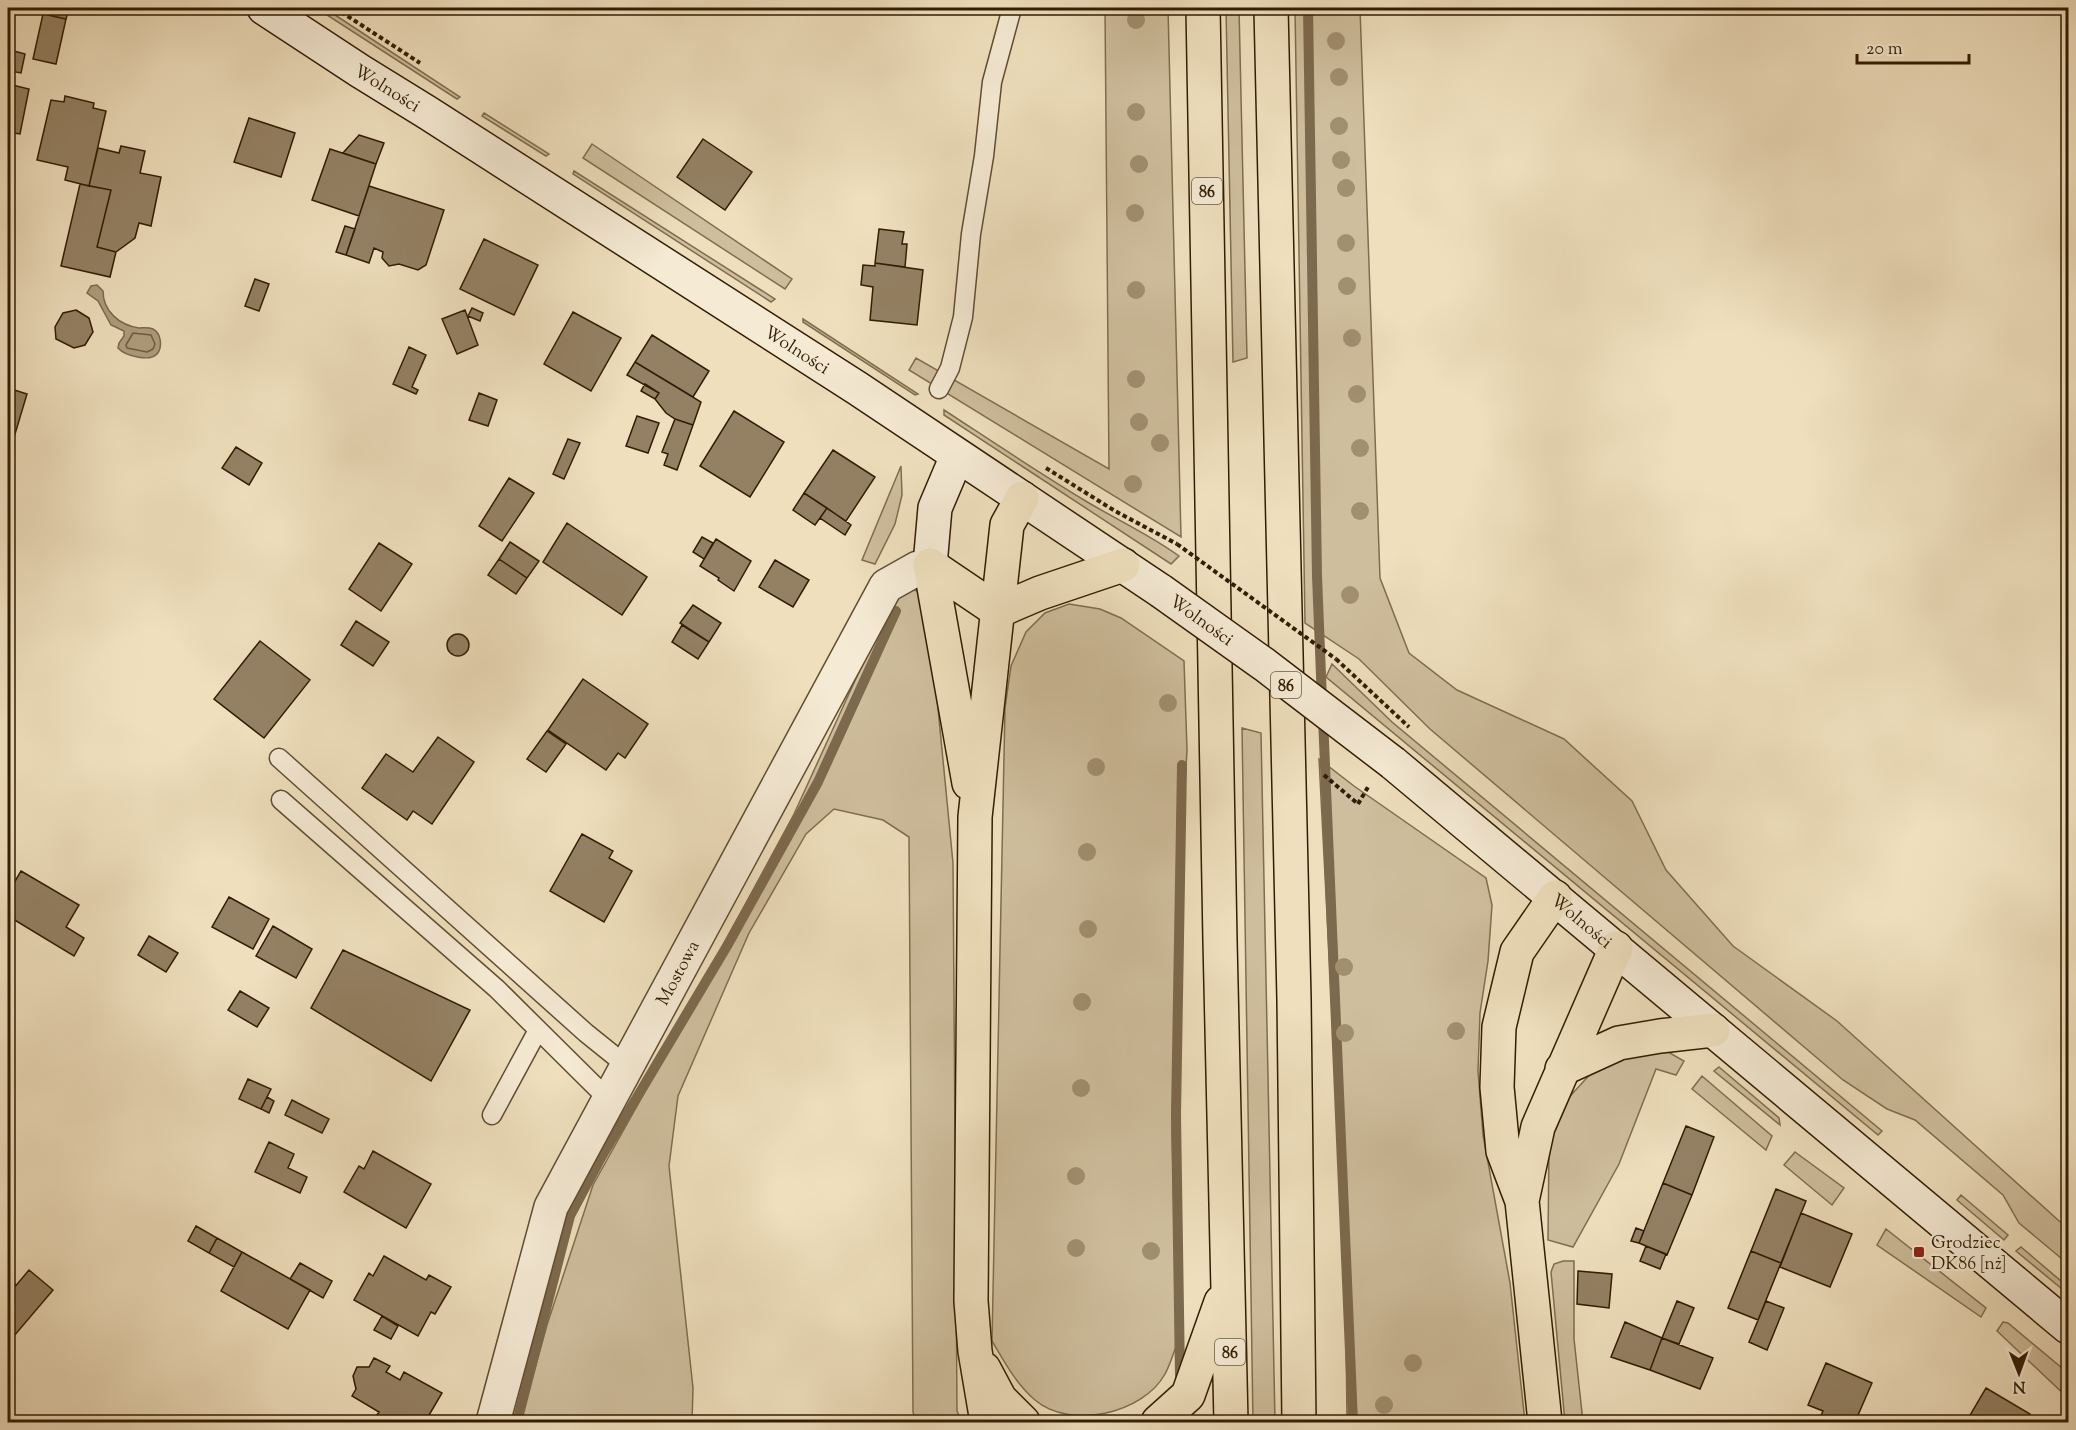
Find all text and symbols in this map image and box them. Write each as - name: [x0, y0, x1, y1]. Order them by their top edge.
- scale bar: [1857, 27, 1970, 65]
- text: 20 m: [1866, 37, 1903, 63]
- street label: Wolności: [348, 59, 425, 120]
- road number: 86: [1192, 178, 1222, 204]
- street label: Wolności: [758, 320, 834, 382]
- street label: Wolności: [1163, 590, 1238, 654]
- road number: 86: [1271, 672, 1301, 698]
- street label: Wolności: [1544, 889, 1617, 956]
- street label: Mostowa: [651, 936, 707, 1011]
- place label: Grodziec DK86 [nż]: [1931, 1231, 2006, 1278]
- marker: Grodziec DK86 [nż]: [1912, 1245, 1926, 1259]
- road number: 86: [1215, 1339, 1245, 1365]
- north arrow: [1989, 1343, 2049, 1403]
- text: N: [2012, 1374, 2026, 1397]

